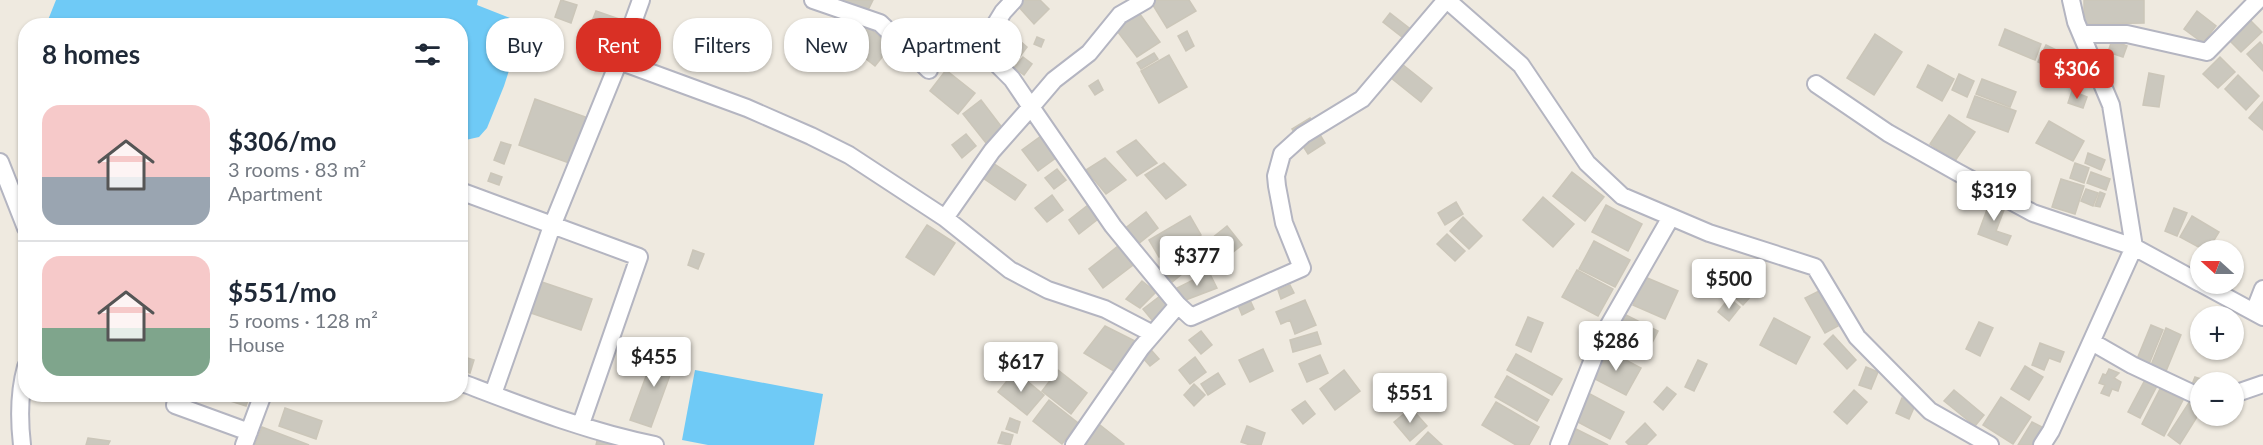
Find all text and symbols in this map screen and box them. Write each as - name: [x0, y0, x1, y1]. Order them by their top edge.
- chip: Buy: [486, 18, 564, 72]
- chip: Rent: [576, 18, 661, 72]
- chip: Filters: [673, 18, 772, 72]
- chip: New: [784, 18, 869, 72]
- chip: Apartment: [881, 18, 1022, 72]
- text: 8 homes: [42, 38, 140, 70]
- icon: filters: [411, 38, 444, 71]
- pin: $306: [2041, 49, 2113, 100]
- text: $306: [2054, 56, 2100, 80]
- text: $306/mo: [228, 125, 336, 157]
- icon: home: [90, 129, 162, 201]
- text: 3 rooms · 83 m²: [228, 157, 366, 181]
- pin: $319: [1958, 171, 2030, 222]
- text: $319: [1971, 178, 2017, 202]
- text: Apartment: [228, 181, 322, 205]
- pin: $377: [1161, 236, 1233, 287]
- north arrow: [2190, 240, 2244, 294]
- map controls: [2190, 240, 2244, 426]
- text: $377: [1174, 243, 1220, 267]
- pin: $500: [1693, 259, 1765, 310]
- text: $500: [1706, 266, 1752, 290]
- text: $551/mo: [228, 276, 336, 308]
- icon: home: [90, 280, 162, 352]
- button: +: [2190, 306, 2244, 360]
- text: 5 rooms · 128 m²: [228, 308, 378, 332]
- pin: $286: [1580, 321, 1652, 372]
- text: $286: [1593, 328, 1639, 352]
- text: House: [228, 332, 285, 356]
- pin: $455: [618, 337, 690, 388]
- pin: $617: [985, 342, 1057, 393]
- text: $455: [631, 344, 677, 368]
- text: $617: [998, 349, 1044, 373]
- button: −: [2190, 372, 2244, 426]
- pin: $551: [1374, 373, 1446, 424]
- text: $551: [1387, 380, 1433, 404]

